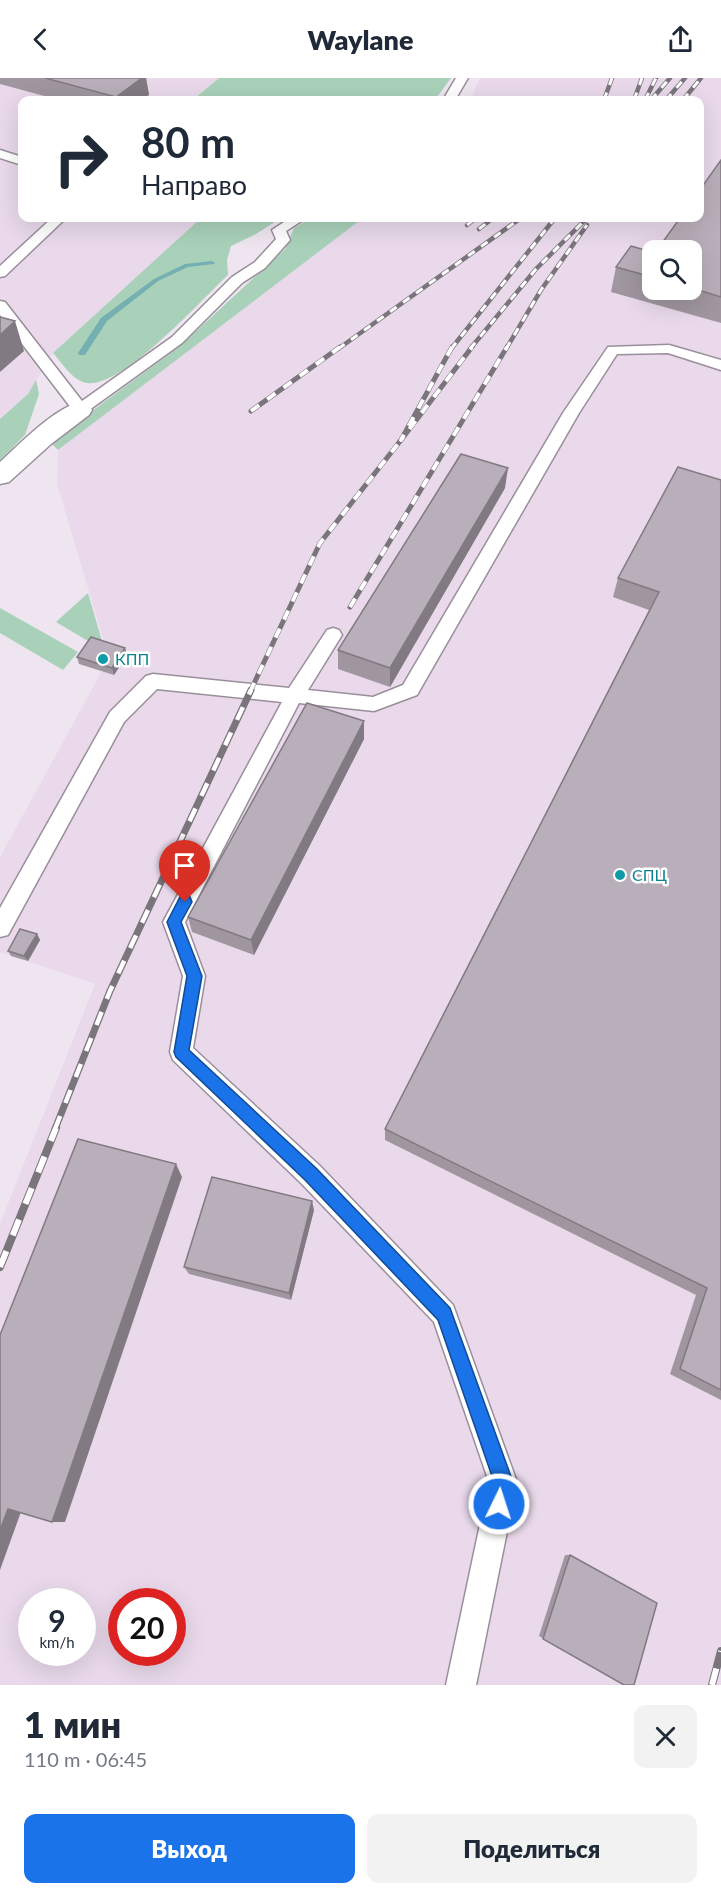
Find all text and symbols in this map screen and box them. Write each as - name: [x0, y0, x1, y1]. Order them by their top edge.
- icon: back: [24, 23, 57, 56]
- text: Waylane: [308, 23, 413, 56]
- icon: share: [664, 23, 697, 56]
- text: 80 m: [141, 117, 235, 167]
- icon: right: [42, 120, 120, 198]
- text: Направо: [141, 168, 247, 201]
- map controls: [642, 240, 702, 300]
- button: search: [642, 240, 702, 300]
- place label: КПП: [115, 649, 149, 668]
- marker: КПП: [96, 652, 110, 666]
- pin: [159, 840, 210, 902]
- icon: arrive: [168, 849, 201, 882]
- place label: СПЦ: [632, 865, 667, 884]
- marker: СПЦ: [613, 868, 627, 882]
- position arrow: [467, 1472, 531, 1536]
- speed limit sign: 20: [108, 1588, 186, 1666]
- text: 9: [48, 1602, 66, 1638]
- text: km/h: [39, 1633, 75, 1651]
- text: 1 мин: [24, 1702, 121, 1746]
- button: close: [634, 1705, 697, 1768]
- text: 110 m · 06:45: [24, 1747, 147, 1771]
- button: Выход: [24, 1814, 355, 1883]
- button: Поделиться: [367, 1814, 697, 1883]

